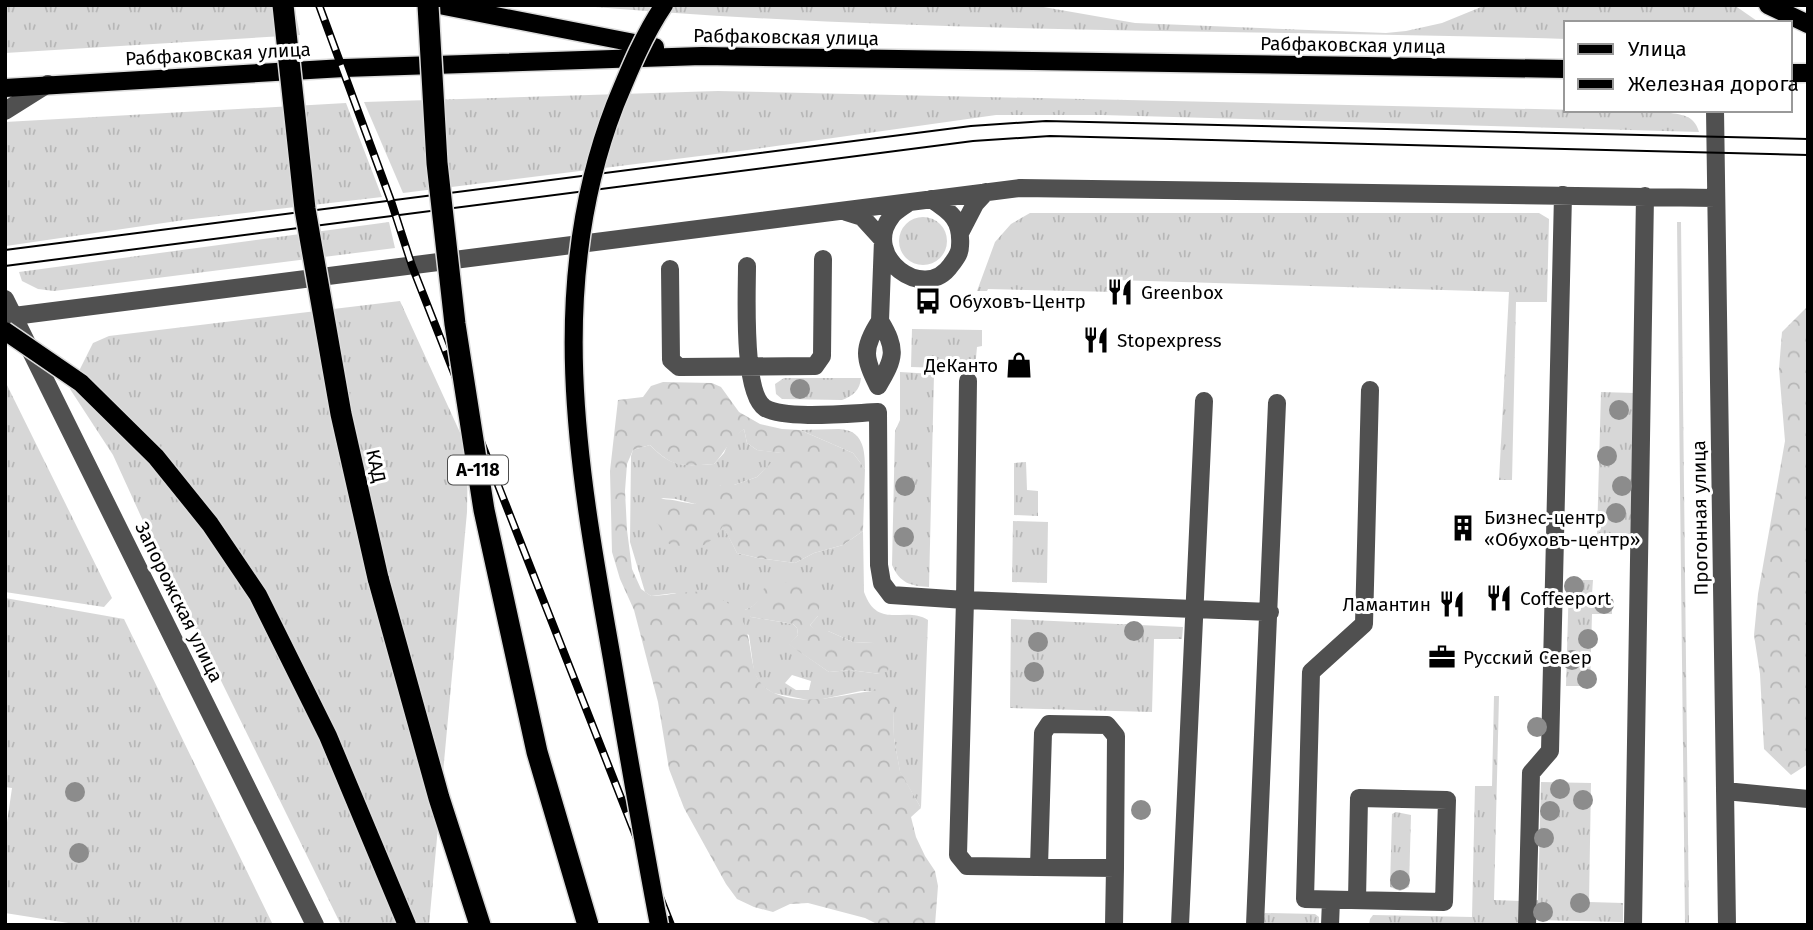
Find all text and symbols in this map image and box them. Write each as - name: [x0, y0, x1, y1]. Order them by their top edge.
- legend: [1564, 21, 1792, 112]
- street label: Рабфаковская улица: [693, 24, 879, 50]
- street label: Рабфаковская улица: [1260, 32, 1446, 58]
- text: Улица: [1628, 36, 1687, 62]
- street label: Рабфаковская улица: [125, 38, 311, 70]
- text: Железная дорога: [1628, 71, 1799, 97]
- restaurant icon: Greenbox: [1105, 277, 1135, 307]
- place label: Greenbox: [1141, 281, 1224, 304]
- bus stop icon: Обуховъ-Центр: [913, 286, 943, 316]
- place label: Обуховъ-Центр: [949, 290, 1086, 313]
- restaurant icon: Stopexpress: [1081, 325, 1111, 355]
- place label: Stopexpress: [1117, 329, 1222, 352]
- shop icon: ДеКанто: [1004, 350, 1034, 380]
- place label: ДеКанто: [923, 354, 998, 377]
- street label: Прогонная улица: [1687, 440, 1713, 596]
- street label: КАД: [361, 447, 391, 485]
- road number: А-118: [448, 456, 508, 484]
- place label: Бизнес-центр «Обуховъ-центр»: [1484, 506, 1640, 551]
- building icon: Бизнес-центр «Обуховъ-центр»: [1448, 513, 1478, 543]
- street label: Запорожская улица: [130, 518, 228, 686]
- restaurant icon: Coffeeport: [1484, 583, 1514, 613]
- place label: Coffeeport: [1520, 587, 1611, 610]
- restaurant icon: Ламантин: [1437, 589, 1467, 619]
- place label: Ламантин: [1343, 593, 1431, 616]
- office icon: Русский Cевер: [1427, 642, 1457, 672]
- place label: Русский Cевер: [1463, 646, 1592, 669]

